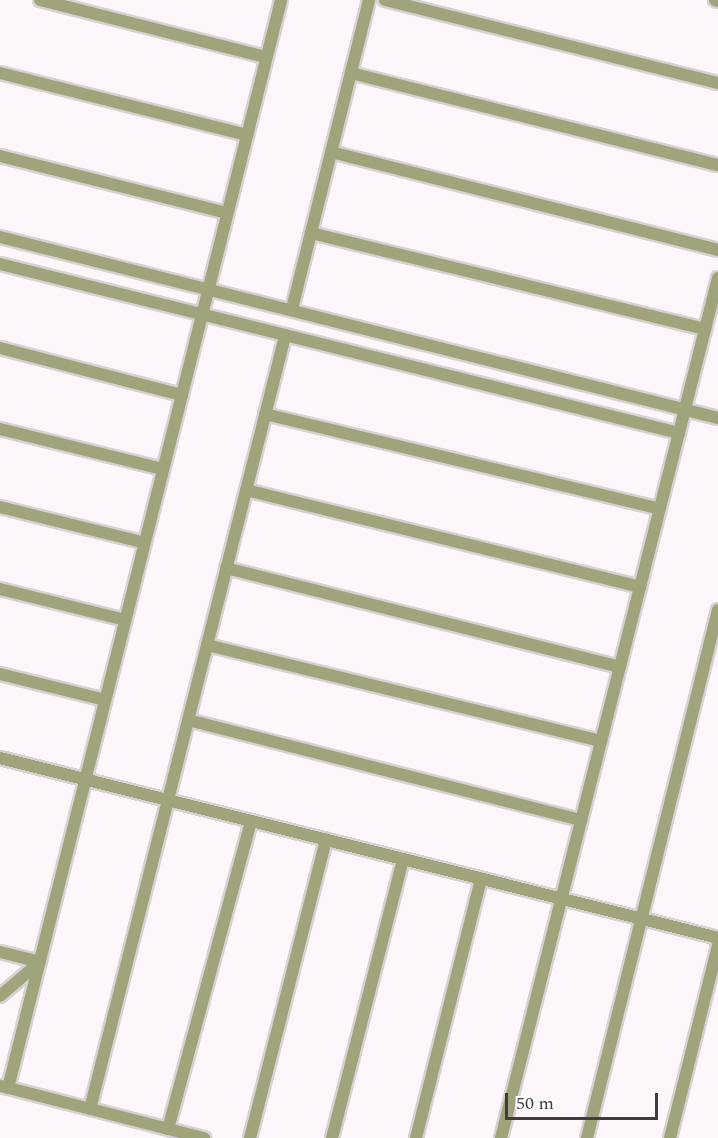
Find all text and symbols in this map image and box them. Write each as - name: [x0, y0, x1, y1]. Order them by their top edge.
- scale bar: [508, 1081, 661, 1119]
- text: 50 m: [516, 1090, 554, 1117]

